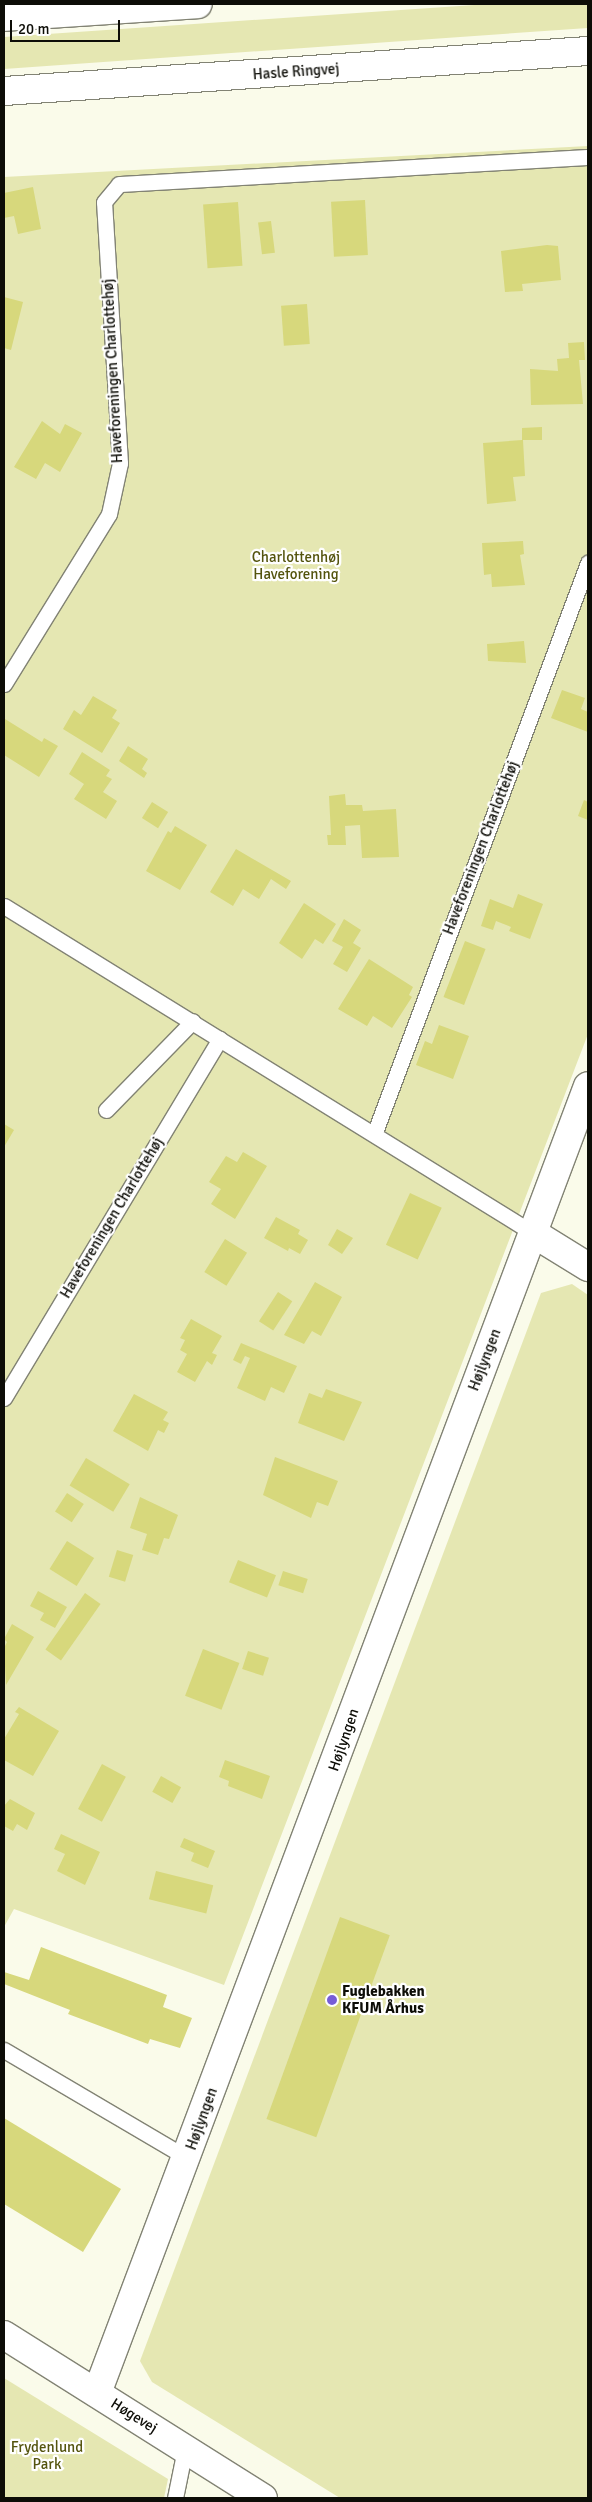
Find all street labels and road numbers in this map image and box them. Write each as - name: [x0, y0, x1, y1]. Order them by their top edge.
- street label: Hasle Ringvej: [252, 60, 340, 84]
- street label: Haveforeningen Charlottehøj: [99, 278, 127, 464]
- street label: Haveforeningen Charlottehøj: [440, 759, 522, 937]
- street label: Haveforeningen Charlottehøj: [57, 1134, 167, 1302]
- street label: Højlyngen: [465, 1326, 505, 1394]
- street label: Højlyngen: [325, 1706, 363, 1774]
- street label: Højlyngen: [182, 2085, 222, 2153]
- street label: Høgevej: [107, 2395, 161, 2437]

